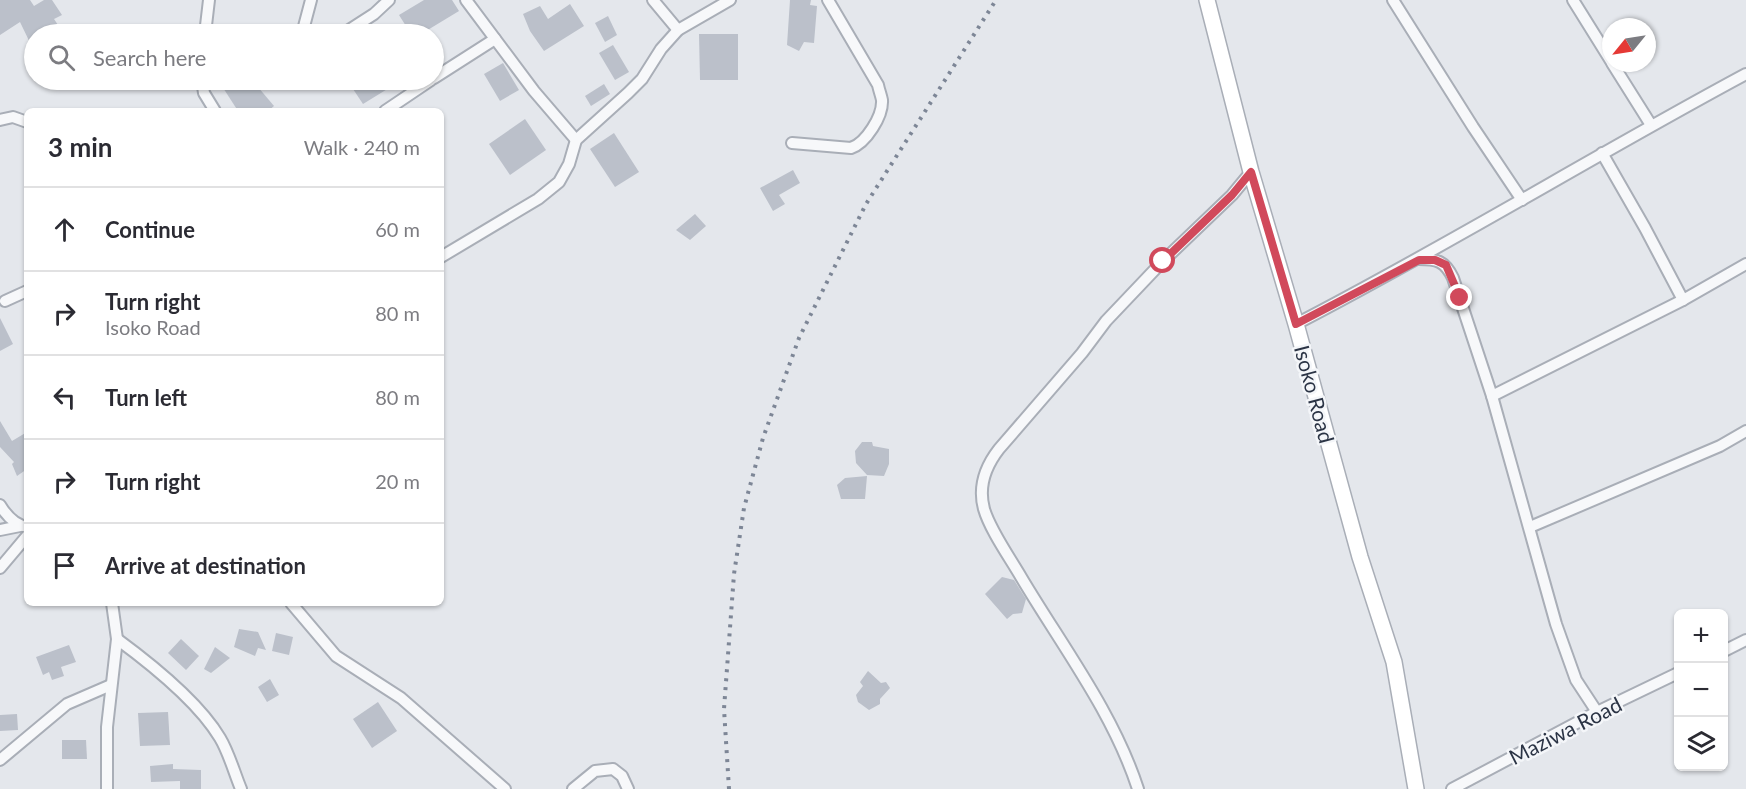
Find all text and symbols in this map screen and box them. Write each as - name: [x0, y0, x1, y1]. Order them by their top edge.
- north arrow: [1602, 18, 1656, 72]
- search box: [24, 24, 444, 90]
- icon: search: [45, 41, 78, 74]
- text: Search here: [93, 44, 206, 71]
- text: 3 min: [48, 131, 112, 163]
- text: Walk · 240 m: [304, 135, 420, 159]
- icon: ahead: [48, 213, 81, 246]
- text: Continue: [105, 216, 195, 243]
- text: 60 m: [375, 217, 420, 241]
- route start: [1149, 247, 1175, 273]
- route end: [1446, 284, 1472, 310]
- text: Turn right: [105, 288, 200, 315]
- icon: right: [48, 297, 81, 330]
- text: 80 m: [375, 301, 420, 325]
- text: Isoko Road: [105, 315, 201, 339]
- street label: Isoko Road: [1290, 342, 1340, 446]
- icon: left: [48, 381, 81, 414]
- text: Turn left: [105, 384, 187, 411]
- text: 80 m: [375, 385, 420, 409]
- icon: right: [48, 465, 81, 498]
- text: Turn right: [105, 468, 200, 495]
- text: 20 m: [375, 469, 420, 493]
- icon: arrive: [48, 549, 81, 582]
- text: Arrive at destination: [105, 552, 306, 579]
- map controls: [1674, 609, 1728, 771]
- button: +: [1674, 609, 1728, 663]
- button: −: [1674, 663, 1728, 717]
- street label: Maziwa Road: [1505, 691, 1625, 769]
- button: layers: [1674, 717, 1728, 771]

